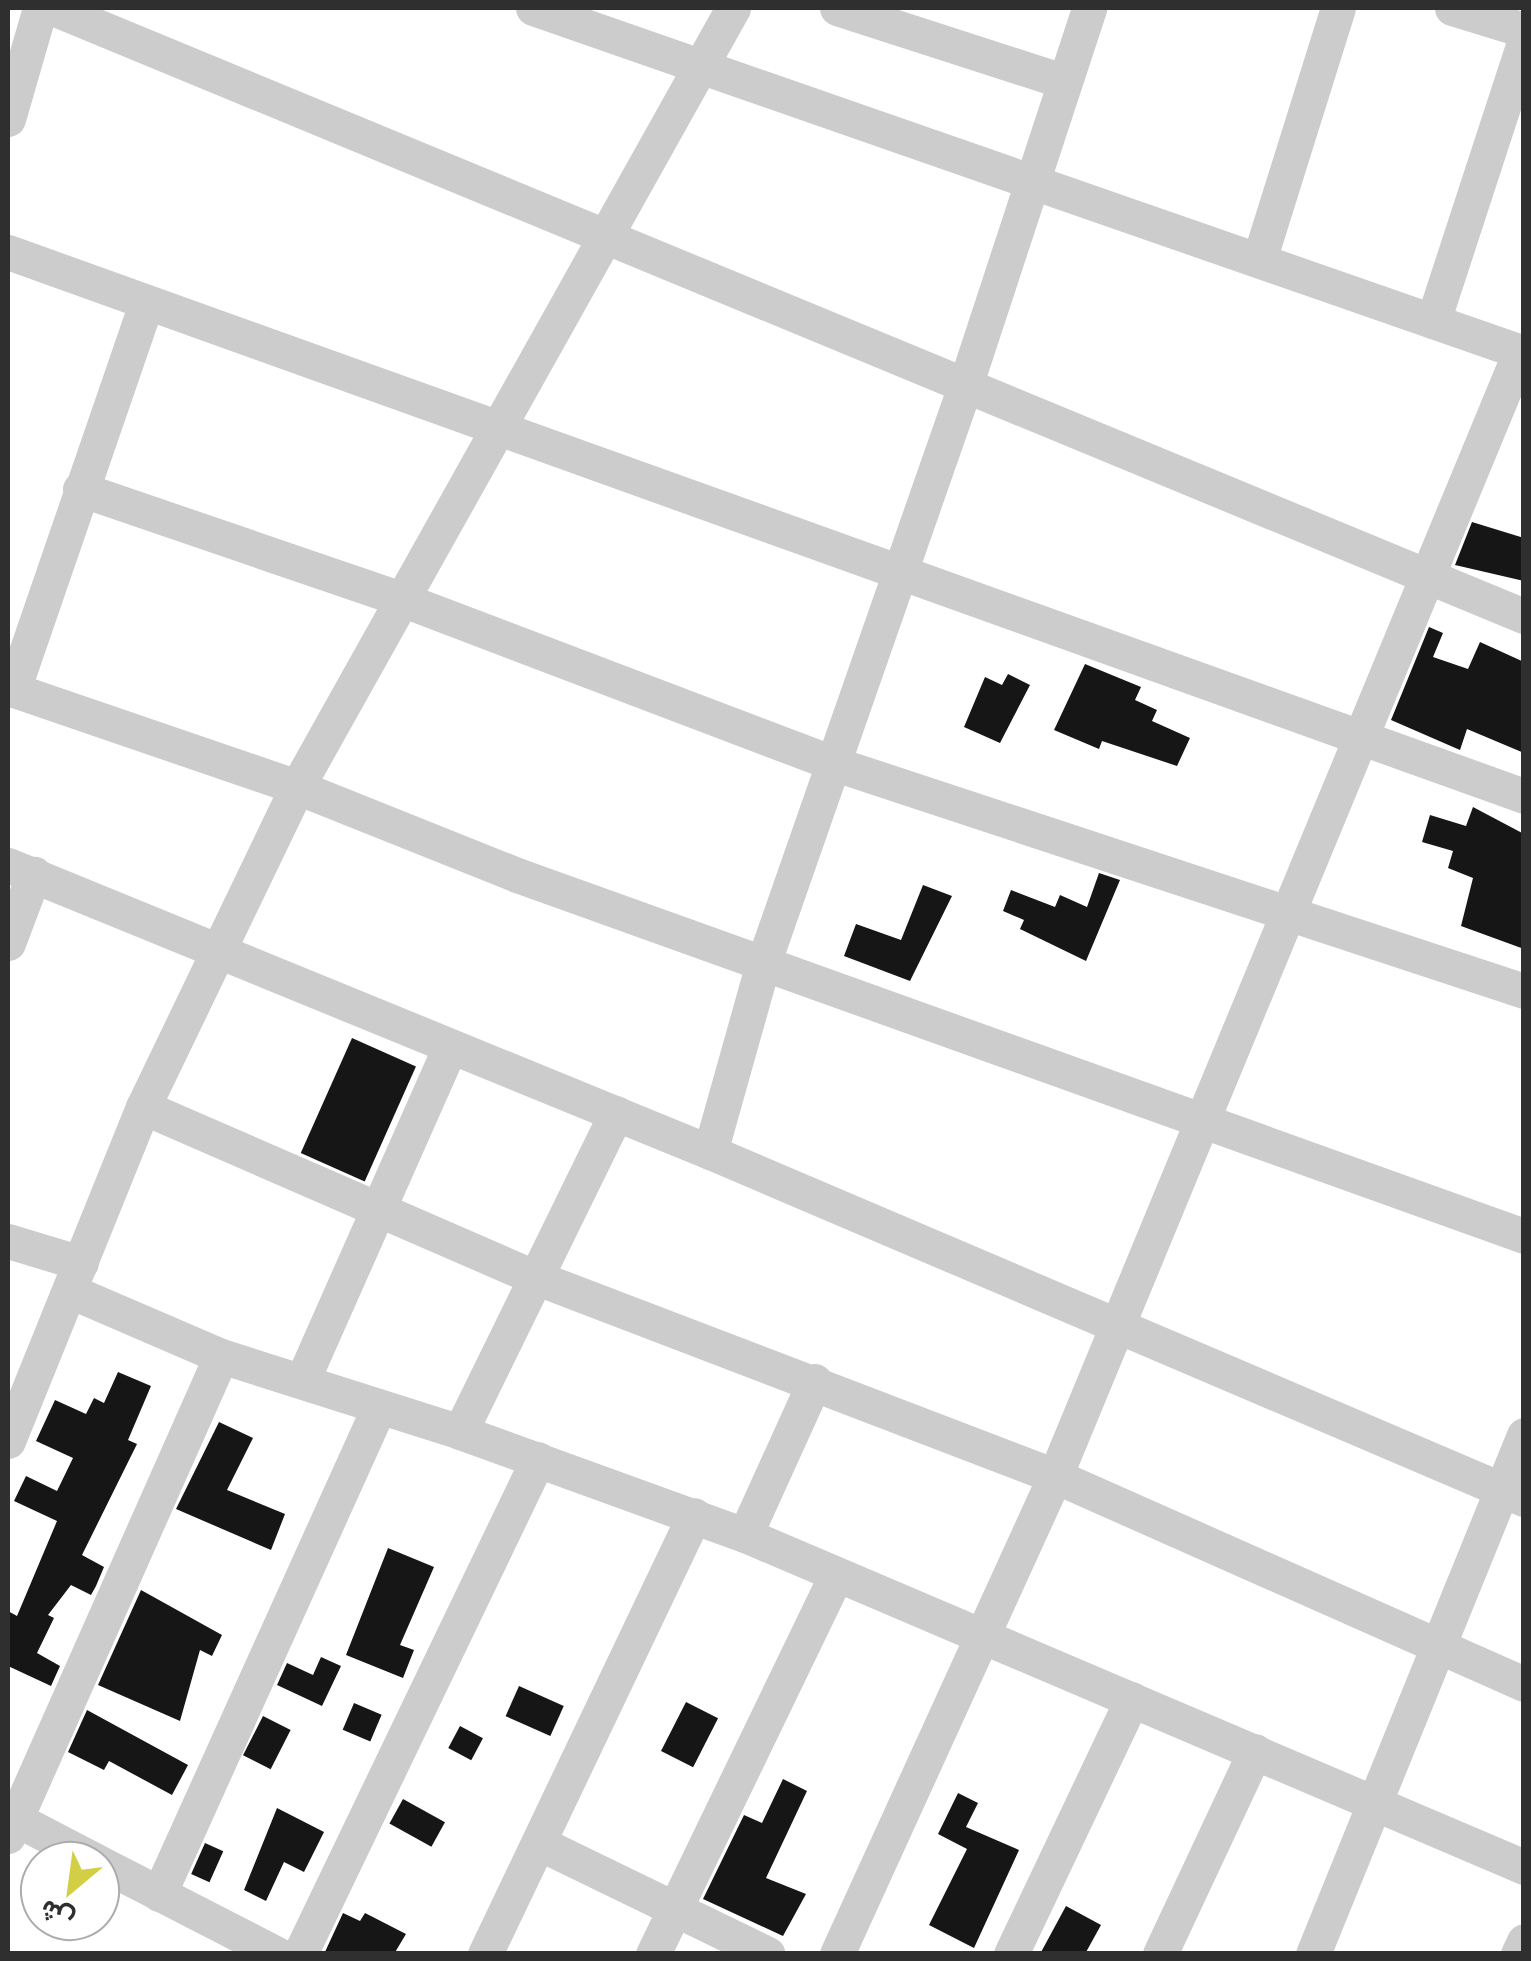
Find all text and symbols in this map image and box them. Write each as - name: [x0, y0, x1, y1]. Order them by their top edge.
- north arrow: [20, 1841, 120, 1941]
- text: ش: [34, 1893, 79, 1938]

